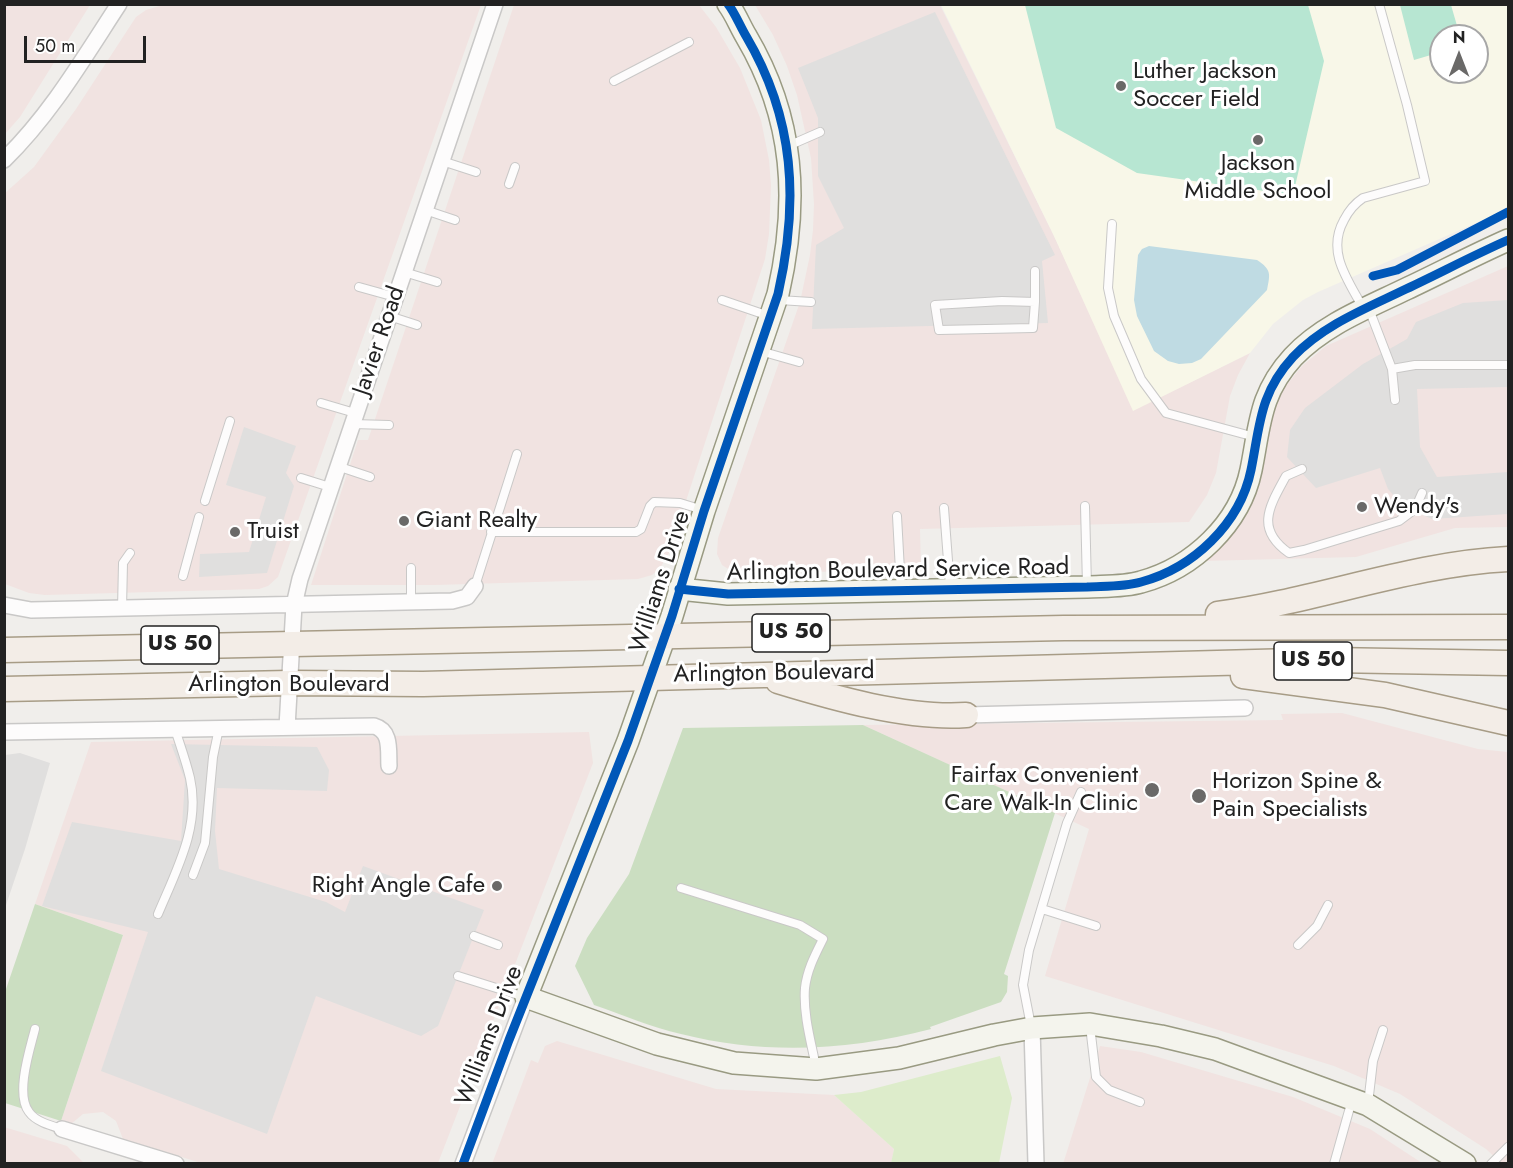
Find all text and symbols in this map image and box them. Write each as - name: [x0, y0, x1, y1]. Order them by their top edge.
- scale bar: [27, 24, 148, 62]
- north arrow: [1429, 24, 1489, 84]
- text: N: [1453, 26, 1465, 49]
- text: 50 m: [35, 33, 75, 59]
- place label: Luther Jackson Soccer Field: [1133, 58, 1277, 114]
- marker: Luther Jackson Soccer Field: [1114, 79, 1128, 93]
- marker: Jackson Middle School: [1251, 133, 1265, 147]
- place label: Jackson Middle School: [1184, 150, 1332, 206]
- street label: Javier Road: [348, 283, 412, 399]
- place label: Wendy's: [1374, 493, 1459, 521]
- marker: Wendy's: [1355, 500, 1369, 514]
- place label: Giant Realty: [416, 507, 537, 535]
- street label: Williams Drive: [624, 507, 698, 657]
- marker: Giant Realty: [397, 514, 411, 528]
- place label: Truist: [247, 518, 299, 546]
- marker: Truist: [228, 525, 242, 539]
- street label: Arlington Boulevard Service Road: [726, 554, 1070, 588]
- road number: US 50: [752, 614, 830, 652]
- road number: US 50: [141, 626, 219, 664]
- road number: US 50: [1274, 642, 1352, 680]
- street label: Arlington Boulevard: [673, 658, 875, 690]
- street label: Arlington Boulevard: [188, 671, 390, 699]
- place label: Fairfax Convenient Care Walk-In Clinic: [944, 762, 1138, 818]
- place label: Horizon Spine & Pain Specialists: [1212, 768, 1382, 824]
- marker: Fairfax Convenient Care Walk-In Clinic: [1143, 781, 1161, 799]
- marker: Horizon Spine & Pain Specialists: [1190, 787, 1208, 805]
- place label: Right Angle Cafe: [312, 872, 485, 900]
- marker: Right Angle Cafe: [490, 879, 504, 893]
- street label: Williams Drive: [450, 962, 530, 1110]

